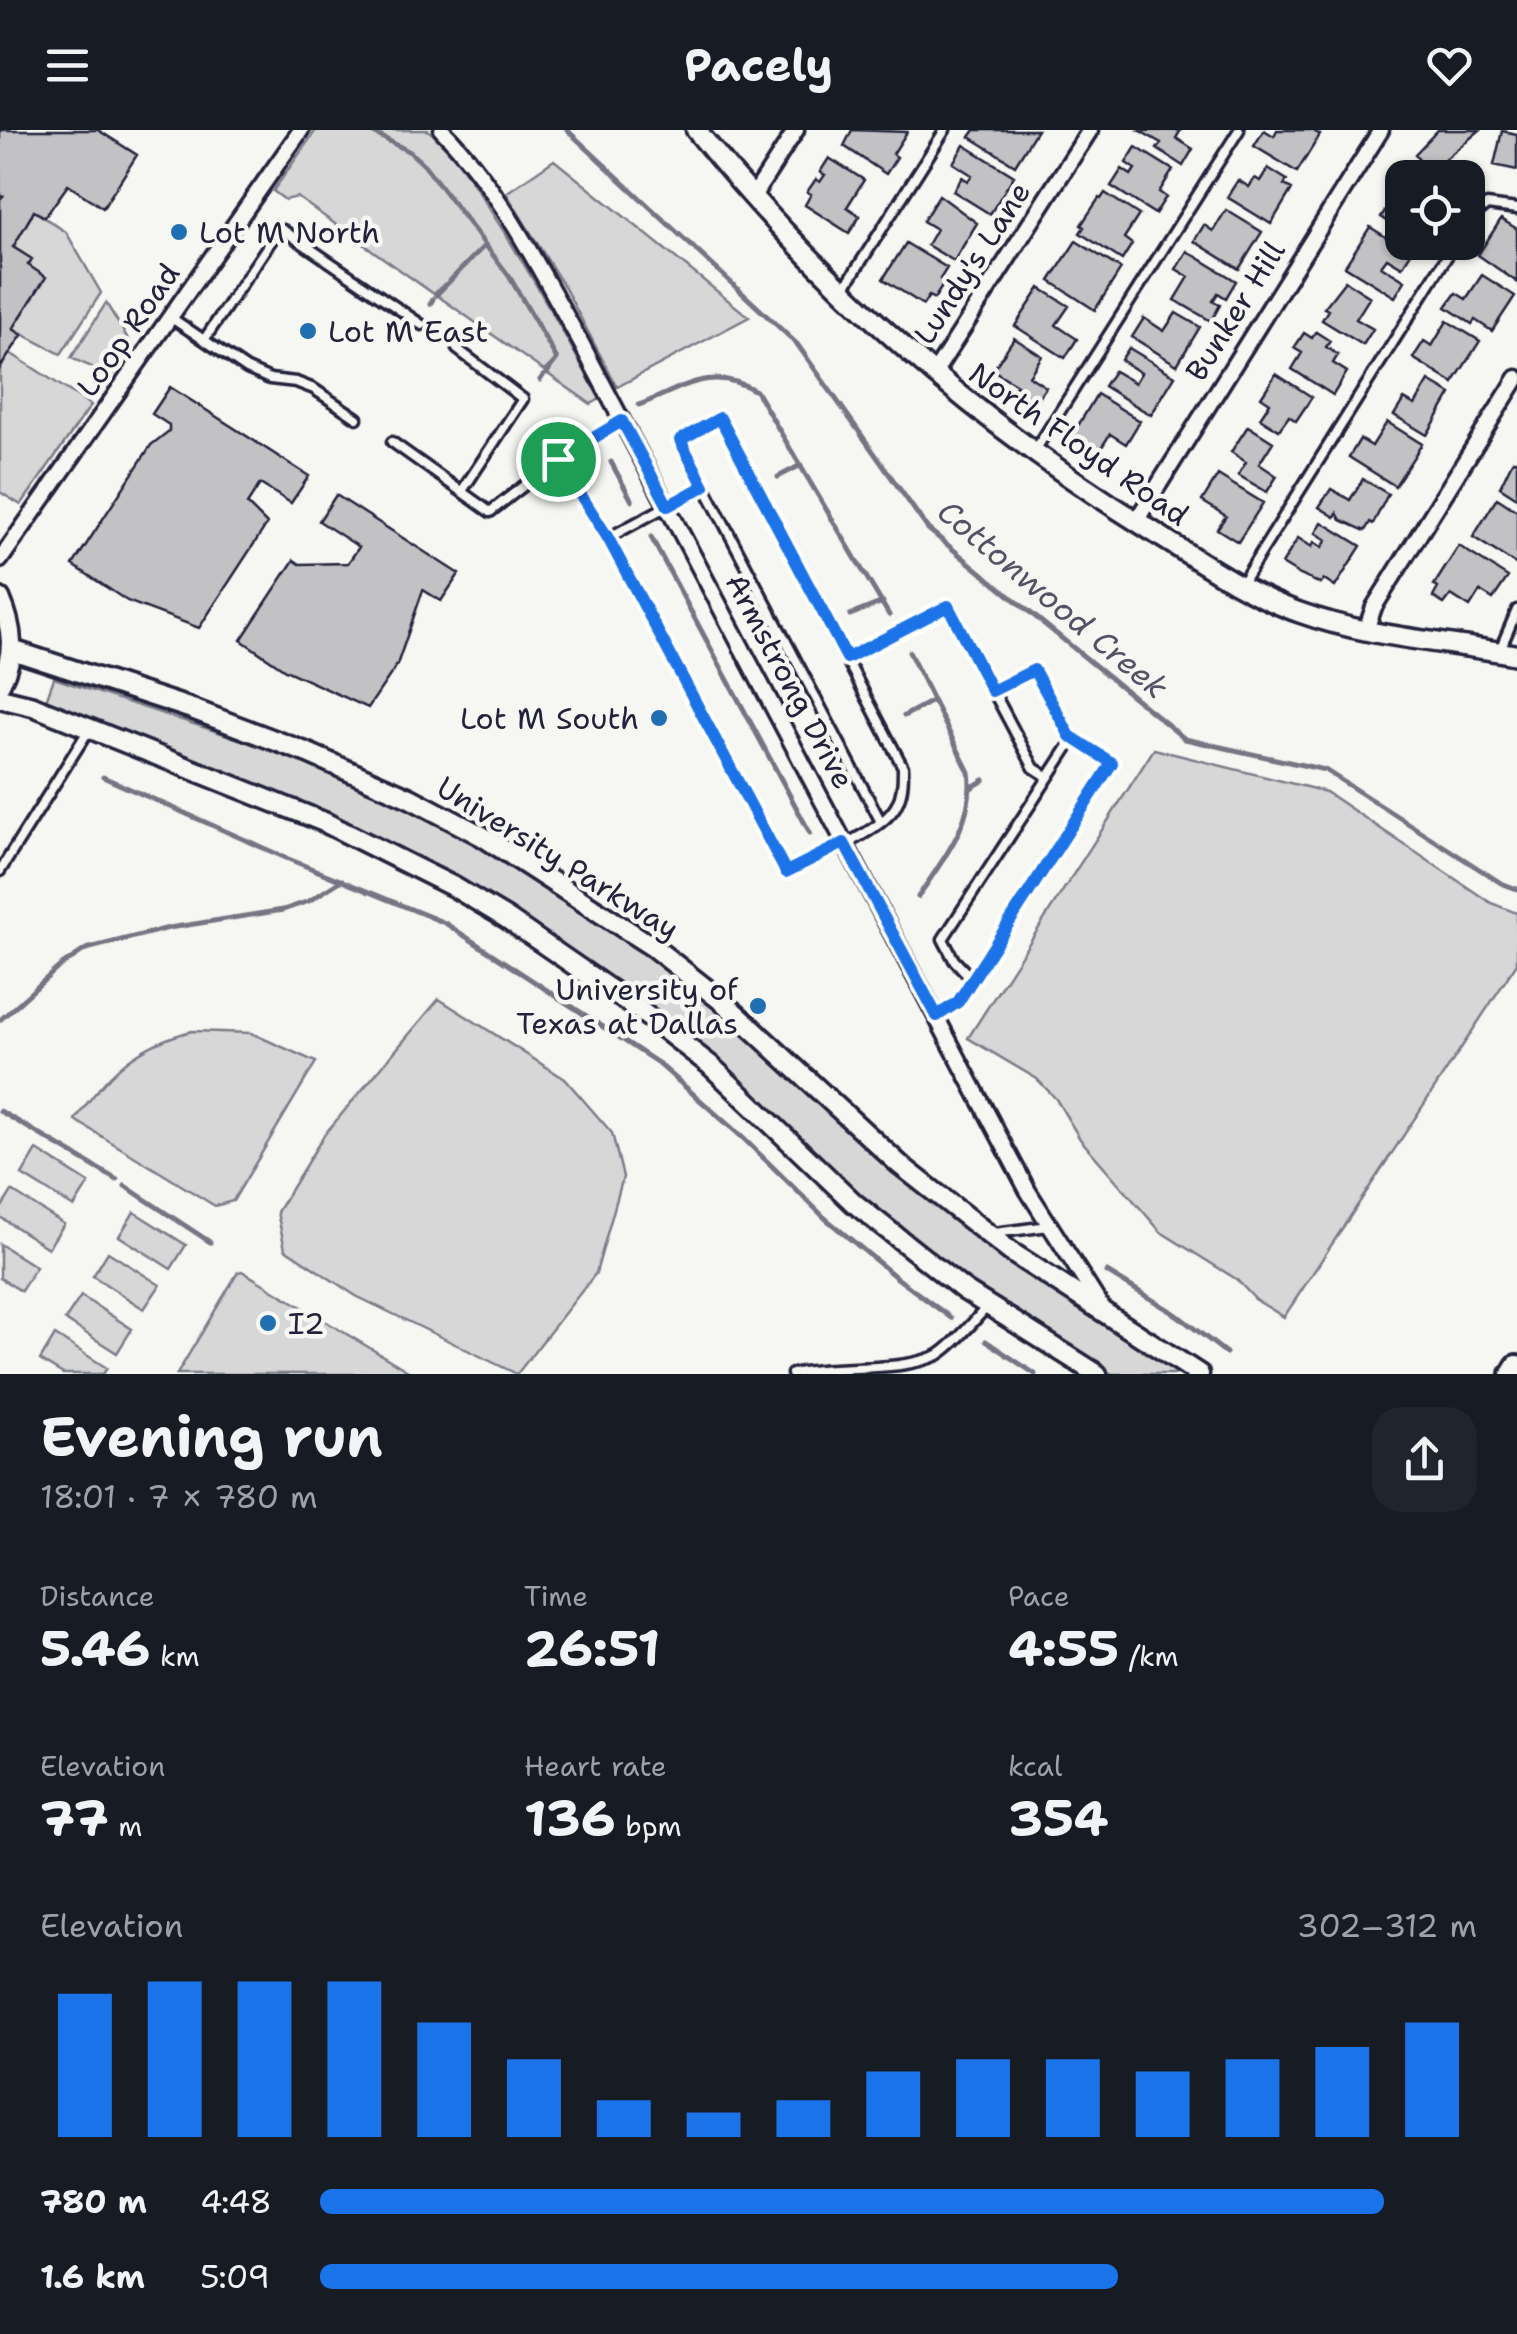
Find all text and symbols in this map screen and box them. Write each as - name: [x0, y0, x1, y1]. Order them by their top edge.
- text: Pacely: [684, 35, 833, 95]
- icon: menu: [40, 38, 95, 93]
- icon: heart: [1422, 38, 1477, 93]
- map controls: [1385, 160, 1485, 260]
- button: locate: [1385, 160, 1485, 260]
- street label: Lundy's Lane: [904, 174, 1040, 352]
- place label: Lot M North: [199, 212, 380, 253]
- marker: Lot M North: [168, 221, 190, 243]
- street label: Bunker Hill: [1176, 233, 1294, 389]
- street label: Loop Road: [67, 255, 189, 405]
- place label: Lot M East: [328, 311, 488, 352]
- marker: Lot M East: [297, 320, 319, 342]
- street label: North Floyd Road: [961, 353, 1197, 535]
- pin: [516, 417, 601, 502]
- icon: arrive: [531, 432, 586, 487]
- water label: Cottonwood Creek: [929, 490, 1177, 708]
- street label: Armstrong Drive: [716, 566, 864, 796]
- place label: Lot M South: [460, 698, 639, 739]
- marker: Lot M South: [648, 707, 670, 729]
- street label: University Parkway: [429, 767, 687, 949]
- place label: University of Texas at Dallas: [516, 969, 739, 1044]
- marker: University of Texas at Dallas: [747, 995, 769, 1017]
- place label: I2: [288, 1303, 325, 1344]
- marker: I2: [257, 1312, 279, 1334]
- text: Evening run: [40, 1400, 383, 1474]
- button: share: [1372, 1407, 1477, 1512]
- text: 18:01 · 7 × 780 m: [40, 1475, 318, 1518]
- text: Distance: [40, 1577, 155, 1615]
- text: Time: [524, 1577, 588, 1615]
- text: Pace: [1008, 1577, 1070, 1615]
- text: 5.46: [40, 1615, 150, 1682]
- text: 26:51: [524, 1615, 660, 1682]
- text: 4:55: [1008, 1615, 1119, 1682]
- text: km: [150, 1637, 200, 1675]
- text: /km: [1119, 1637, 1179, 1675]
- text: Elevation: [40, 1747, 165, 1785]
- text: Heart rate: [524, 1747, 667, 1785]
- text: kcal: [1008, 1747, 1062, 1785]
- text: 77: [40, 1785, 109, 1852]
- text: 136: [524, 1785, 616, 1852]
- text: 354: [1008, 1785, 1109, 1852]
- text: m: [109, 1807, 142, 1845]
- text: bpm: [616, 1807, 682, 1845]
- text: Elevation: [40, 1904, 183, 1947]
- text: 302–312 m: [1297, 1904, 1477, 1947]
- text: 780 m: [40, 2180, 147, 2223]
- text: 4:48: [200, 2180, 272, 2223]
- text: 1.6 km: [40, 2255, 145, 2298]
- text: 5:09: [200, 2255, 270, 2298]

